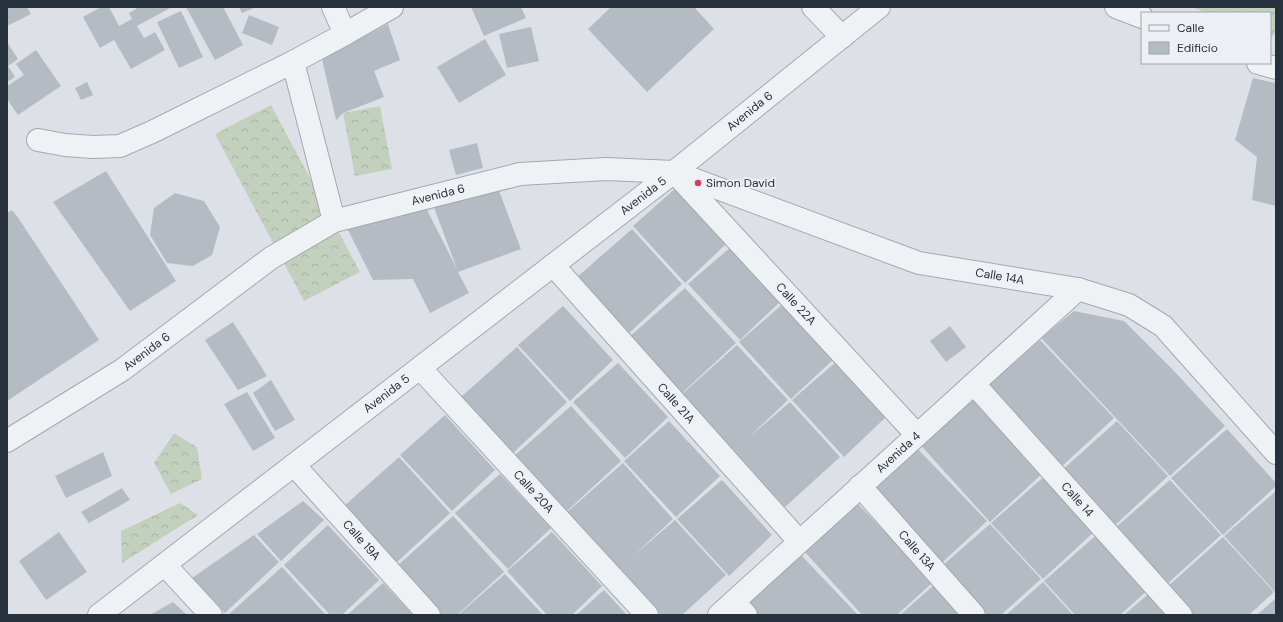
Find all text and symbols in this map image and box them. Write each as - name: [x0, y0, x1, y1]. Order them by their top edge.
- legend: [1141, 12, 1271, 64]
- text: Calle: [1177, 20, 1204, 36]
- text: Edificio: [1177, 40, 1218, 56]
- street label: Avenida 6: [723, 88, 776, 135]
- street label: Avenida 5: [617, 173, 670, 219]
- place label: Simon David: [706, 175, 775, 191]
- marker: Simon David: [693, 178, 703, 188]
- street label: Avenida 6: [410, 180, 467, 209]
- street label: Calle 14A: [974, 264, 1026, 288]
- street label: Calle 22A: [772, 279, 820, 329]
- street label: Avenida 6: [120, 329, 173, 374]
- street label: Avenida 5: [360, 370, 413, 416]
- street label: Calle 21A: [654, 379, 698, 427]
- street label: Avenida 4: [873, 428, 924, 477]
- street label: Calle 20A: [510, 467, 558, 517]
- street label: Calle 14: [1058, 479, 1097, 520]
- street label: Calle 19A: [339, 516, 384, 564]
- street label: Calle 13A: [895, 527, 939, 574]

